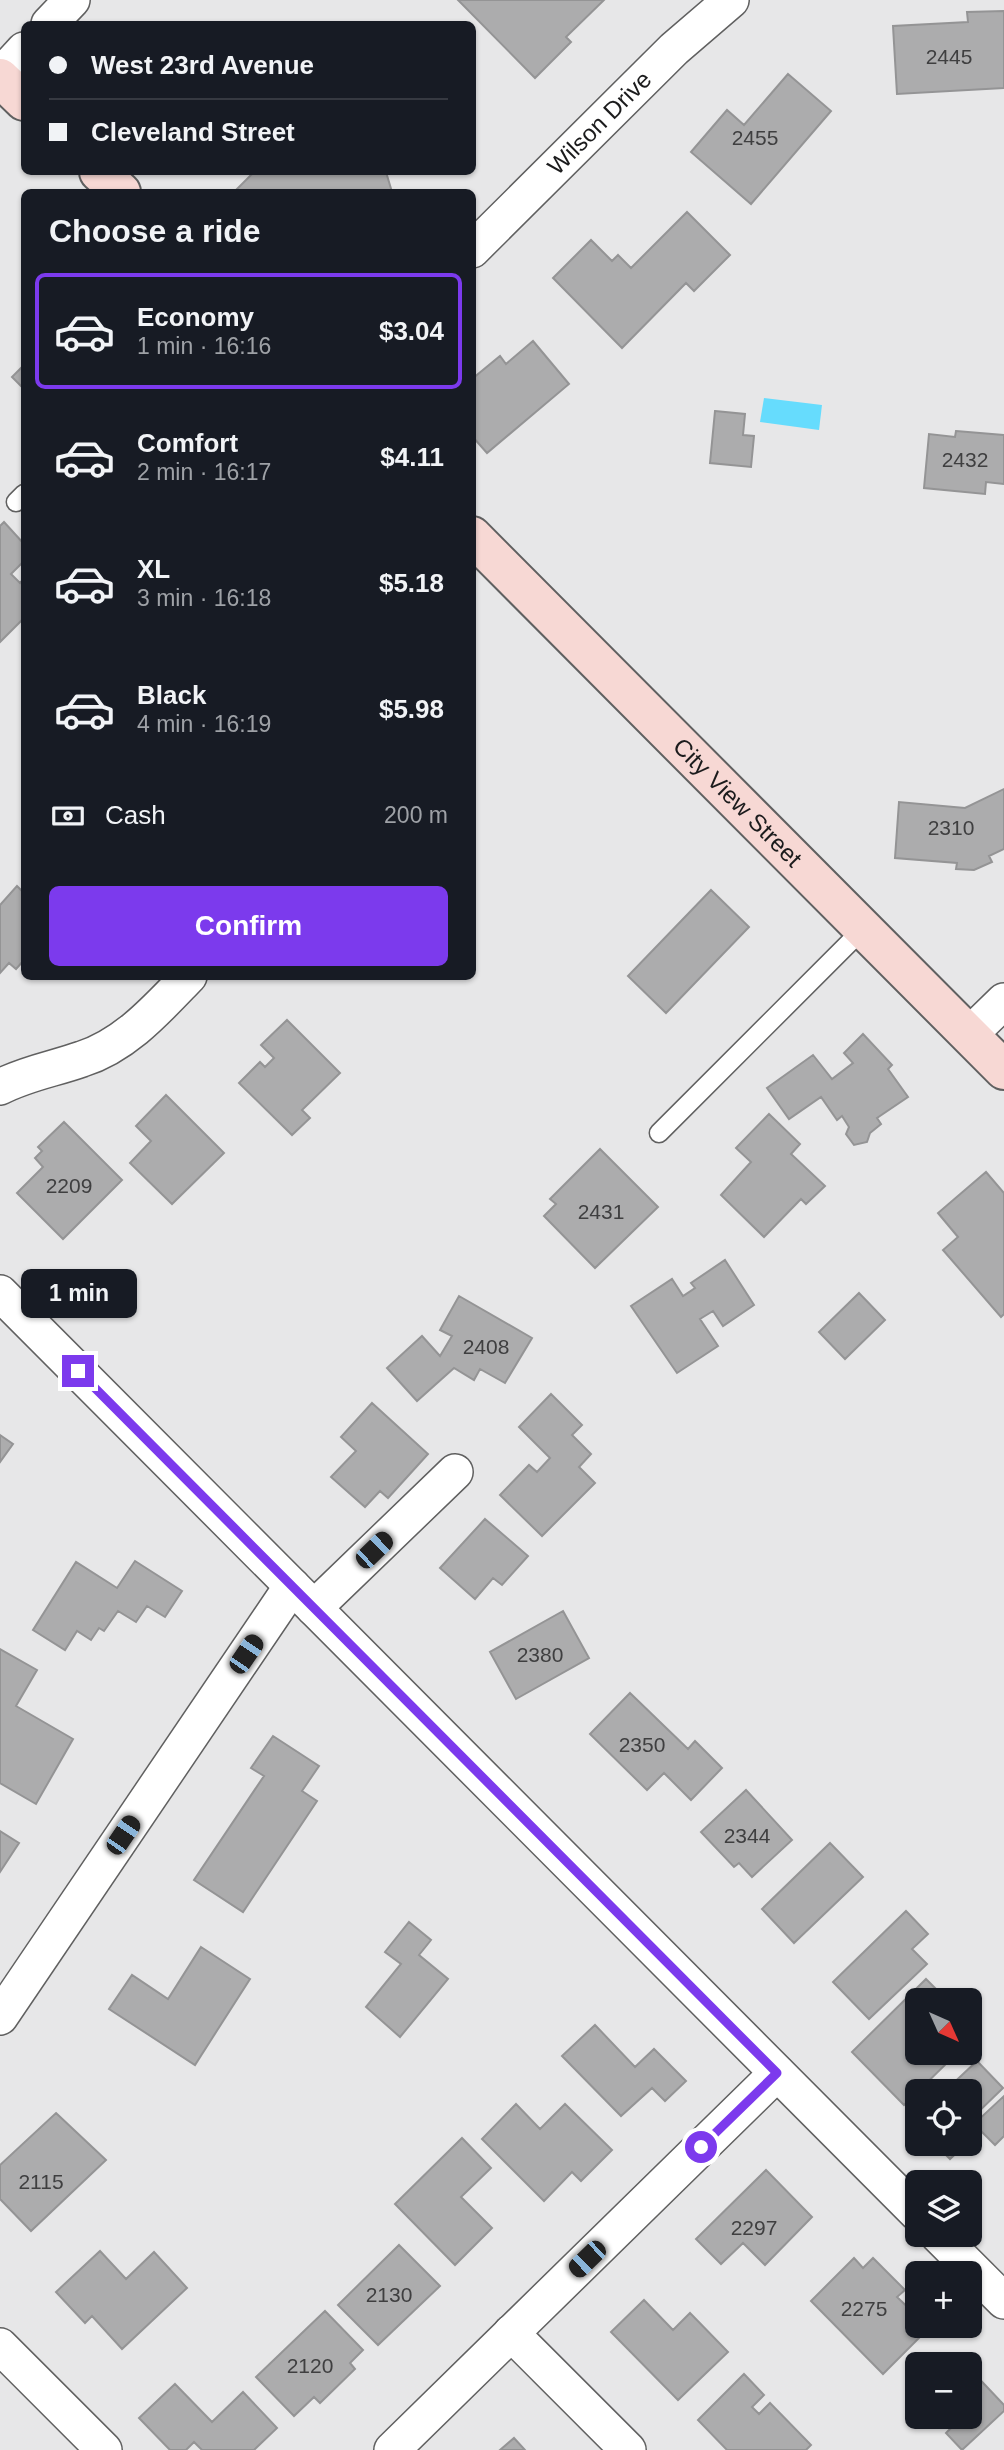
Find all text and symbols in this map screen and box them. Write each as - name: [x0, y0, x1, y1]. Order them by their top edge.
- house number: 2445: [926, 45, 972, 68]
- text: West 23rd Avenue: [91, 50, 314, 80]
- street label: Wilson Drive: [542, 66, 657, 180]
- text: Cleveland Street: [91, 117, 295, 147]
- house number: 2455: [732, 126, 778, 149]
- text: Choose a ride: [49, 213, 261, 249]
- icon: car: [53, 300, 116, 363]
- text: Economy: [137, 302, 254, 332]
- text: $3.04: [379, 316, 444, 346]
- text: 1 min · 16:16: [137, 333, 271, 359]
- icon: car: [53, 426, 116, 489]
- text: Comfort: [137, 428, 238, 458]
- text: $4.11: [380, 442, 444, 472]
- house number: 2432: [942, 448, 988, 471]
- text: 2 min · 16:17: [137, 459, 271, 485]
- icon: car: [53, 552, 116, 615]
- text: XL: [137, 554, 170, 584]
- text: $5.18: [379, 568, 444, 598]
- text: 3 min · 16:18: [137, 585, 271, 611]
- icon: car: [53, 678, 116, 741]
- text: Black: [137, 680, 206, 710]
- text: $5.98: [379, 694, 444, 724]
- text: 4 min · 16:19: [137, 711, 271, 737]
- street label: City View Street: [668, 732, 808, 872]
- icon: cash: [49, 797, 87, 835]
- text: Cash: [105, 800, 166, 830]
- text: 200 m: [384, 802, 448, 828]
- house number: 2310: [928, 816, 974, 839]
- button: Confirm: [49, 886, 448, 966]
- house number: 2209: [46, 1174, 92, 1197]
- house number: 2431: [578, 1200, 624, 1223]
- callout: 1 min: [20, 1270, 136, 1318]
- text: 1 min: [49, 1280, 109, 1306]
- house number: 2408: [463, 1335, 509, 1358]
- route end: [62, 1355, 94, 1387]
- car: [352, 1528, 397, 1572]
- car: [226, 1631, 267, 1677]
- house number: 2380: [517, 1643, 563, 1666]
- house number: 2350: [619, 1733, 665, 1756]
- car: [103, 1812, 144, 1858]
- house number: 2344: [724, 1824, 771, 1847]
- north arrow: [905, 1988, 982, 2065]
- map controls: [905, 1988, 982, 2429]
- button: locate: [905, 2079, 982, 2156]
- route start: [685, 2131, 717, 2163]
- house number: 2115: [18, 2170, 64, 2193]
- button: layers: [905, 2170, 982, 2247]
- house number: 2297: [731, 2216, 777, 2239]
- car: [565, 2237, 610, 2281]
- button: +: [905, 2261, 982, 2338]
- house number: 2130: [366, 2283, 412, 2306]
- house number: 2275: [841, 2297, 887, 2320]
- button: −: [905, 2352, 982, 2429]
- house number: 2120: [287, 2354, 333, 2377]

